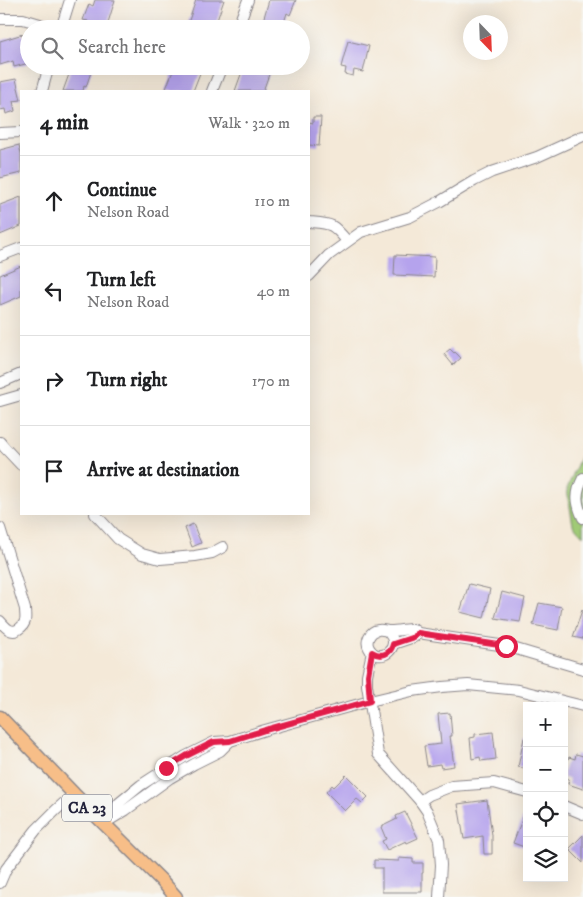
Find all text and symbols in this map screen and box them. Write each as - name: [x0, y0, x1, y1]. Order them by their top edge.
- north arrow: [463, 15, 508, 60]
- search box: [20, 20, 310, 75]
- icon: search: [38, 34, 66, 62]
- text: Search here: [78, 36, 166, 59]
- text: 4 min: [40, 110, 89, 136]
- text: Walk · 320 m: [208, 113, 290, 133]
- text: Continue: [87, 179, 157, 202]
- icon: ahead: [40, 187, 68, 215]
- text: 110 m: [254, 191, 290, 211]
- text: Nelson Road: [87, 202, 169, 222]
- text: Turn left: [87, 269, 156, 292]
- icon: left: [40, 277, 68, 305]
- text: 40 m: [257, 281, 290, 301]
- text: Nelson Road: [87, 292, 169, 312]
- icon: right: [40, 367, 68, 395]
- text: Turn right: [87, 369, 167, 392]
- text: 170 m: [252, 371, 290, 391]
- icon: arrive: [40, 457, 68, 485]
- text: Arrive at destination: [87, 459, 239, 482]
- route start: [495, 635, 518, 658]
- map controls: [523, 702, 568, 882]
- button: +: [523, 702, 568, 747]
- button: −: [523, 747, 568, 792]
- route end: [155, 757, 178, 780]
- button: locate: [523, 792, 568, 837]
- road number: CA 23: [62, 794, 112, 821]
- button: layers: [523, 837, 568, 882]

